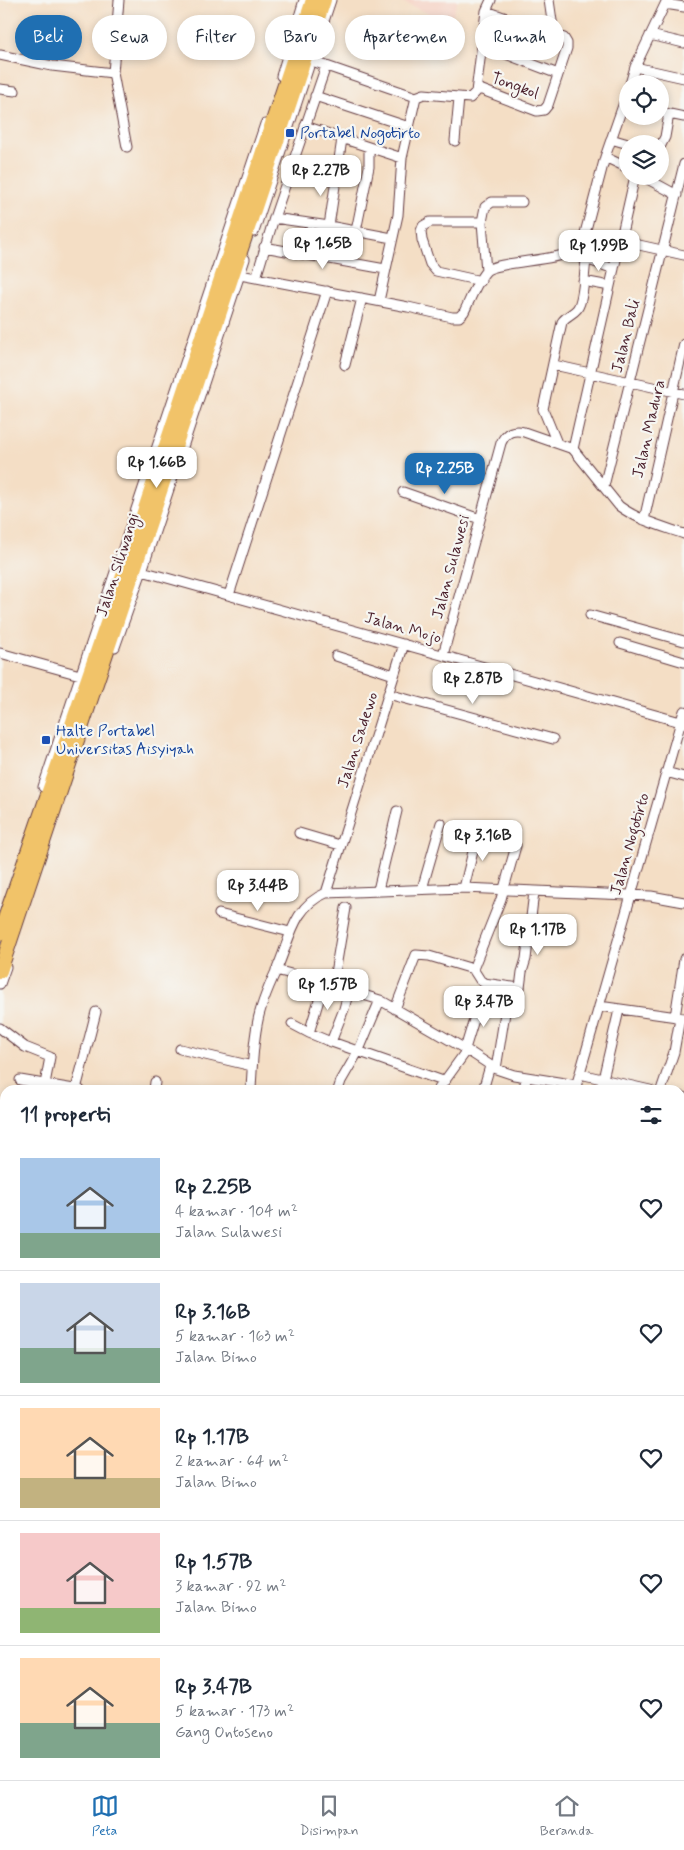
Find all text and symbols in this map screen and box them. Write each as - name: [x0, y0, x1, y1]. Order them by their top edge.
- chip: Beli: [15, 15, 82, 60]
- chip: Sewa: [92, 15, 167, 60]
- chip: Filter: [177, 15, 255, 60]
- chip: Baru: [265, 15, 335, 60]
- chip: Apartemen: [345, 15, 465, 60]
- chip: Rumah: [475, 15, 564, 60]
- street label: Tongkol: [488, 68, 542, 105]
- map controls: [619, 75, 669, 185]
- button: locate: [619, 75, 669, 125]
- place label: Portabel Nogotirto: [300, 123, 420, 145]
- marker: Portabel Nogotirto: [284, 127, 296, 139]
- button: layers: [619, 135, 669, 185]
- pin: Rp 2.27B: [269, 154, 373, 197]
- text: Rp 2.27B: [292, 160, 350, 181]
- pin: Rp 1.65B: [271, 228, 375, 270]
- pin: Rp 1.99B: [547, 230, 651, 272]
- text: Rp 1.65B: [294, 233, 352, 254]
- text: Rp 1.99B: [570, 235, 628, 256]
- street label: Jalan Bali: [607, 297, 645, 375]
- street label: Jalan Madura: [627, 378, 671, 480]
- pin: Rp 1.66B: [105, 446, 209, 489]
- text: Rp 1.66B: [128, 452, 186, 473]
- pin: Rp 2.25B: [393, 452, 497, 495]
- text: Rp 2.25B: [416, 458, 474, 479]
- street label: Jalan Siliwangi: [91, 511, 146, 620]
- street label: Jalan Sulawesi: [427, 512, 475, 621]
- street label: Jalan Mojo: [362, 607, 444, 649]
- pin: Rp 2.87B: [421, 662, 525, 705]
- text: Rp 2.87B: [443, 668, 503, 689]
- street label: Jalan Sadewo: [333, 689, 383, 791]
- place label: Halte Portabel Universitas Aisyiyah: [56, 721, 194, 760]
- marker: Halte Portabel Universitas Aisyiyah: [40, 734, 52, 746]
- street label: Jalan Nogotirto: [605, 790, 656, 898]
- pin: Rp 3.16B: [431, 820, 535, 862]
- text: Rp 3.16B: [454, 825, 512, 846]
- pin: Rp 3.44B: [206, 870, 310, 912]
- text: Rp 3.44B: [228, 875, 288, 896]
- pin: Rp 1.17B: [486, 914, 590, 956]
- text: Rp 1.17B: [510, 919, 566, 940]
- pin: Rp 1.57B: [276, 968, 380, 1011]
- text: Rp 1.57B: [299, 974, 357, 995]
- pin: Rp 3.47B: [432, 986, 536, 1028]
- text: Rp 3.47B: [455, 991, 513, 1012]
- text: 11 properti: [20, 1101, 110, 1129]
- icon: filters: [637, 1101, 665, 1129]
- text: Rp 2.25B: [175, 1173, 252, 1201]
- icon: home: [60, 1178, 120, 1238]
- icon: heart: [637, 1194, 665, 1222]
- text: 4 kamar · 104 m²: [175, 1201, 298, 1222]
- text: Jalan Sulawesi: [175, 1222, 282, 1243]
- text: Rp 3.16B: [175, 1298, 250, 1326]
- icon: home: [60, 1303, 120, 1363]
- icon: heart: [637, 1319, 665, 1347]
- text: 5 kamar · 163 m²: [175, 1326, 295, 1347]
- text: Jalan Bimo: [175, 1347, 257, 1368]
- text: Rp 1.17B: [175, 1423, 249, 1451]
- icon: home: [60, 1428, 120, 1488]
- icon: heart: [637, 1444, 665, 1472]
- text: 2 kamar · 64 m²: [175, 1451, 289, 1472]
- text: Jalan Bimo: [175, 1472, 257, 1493]
- text: Rp 1.57B: [175, 1548, 252, 1576]
- icon: home: [60, 1553, 120, 1613]
- icon: heart: [637, 1569, 665, 1597]
- text: 3 kamar · 92 m²: [175, 1576, 286, 1597]
- text: Jalan Bimo: [175, 1597, 257, 1618]
- text: Rp 3.47B: [175, 1673, 252, 1701]
- icon: home: [60, 1678, 120, 1738]
- icon: heart: [637, 1694, 665, 1722]
- text: 5 kamar · 173 m²: [175, 1701, 294, 1722]
- text: Gang Ontoseno: [175, 1722, 273, 1743]
- tab: Peta: [91, 1792, 119, 1840]
- tab: Disimpan: [300, 1792, 359, 1840]
- tab: Beranda: [540, 1792, 593, 1840]

